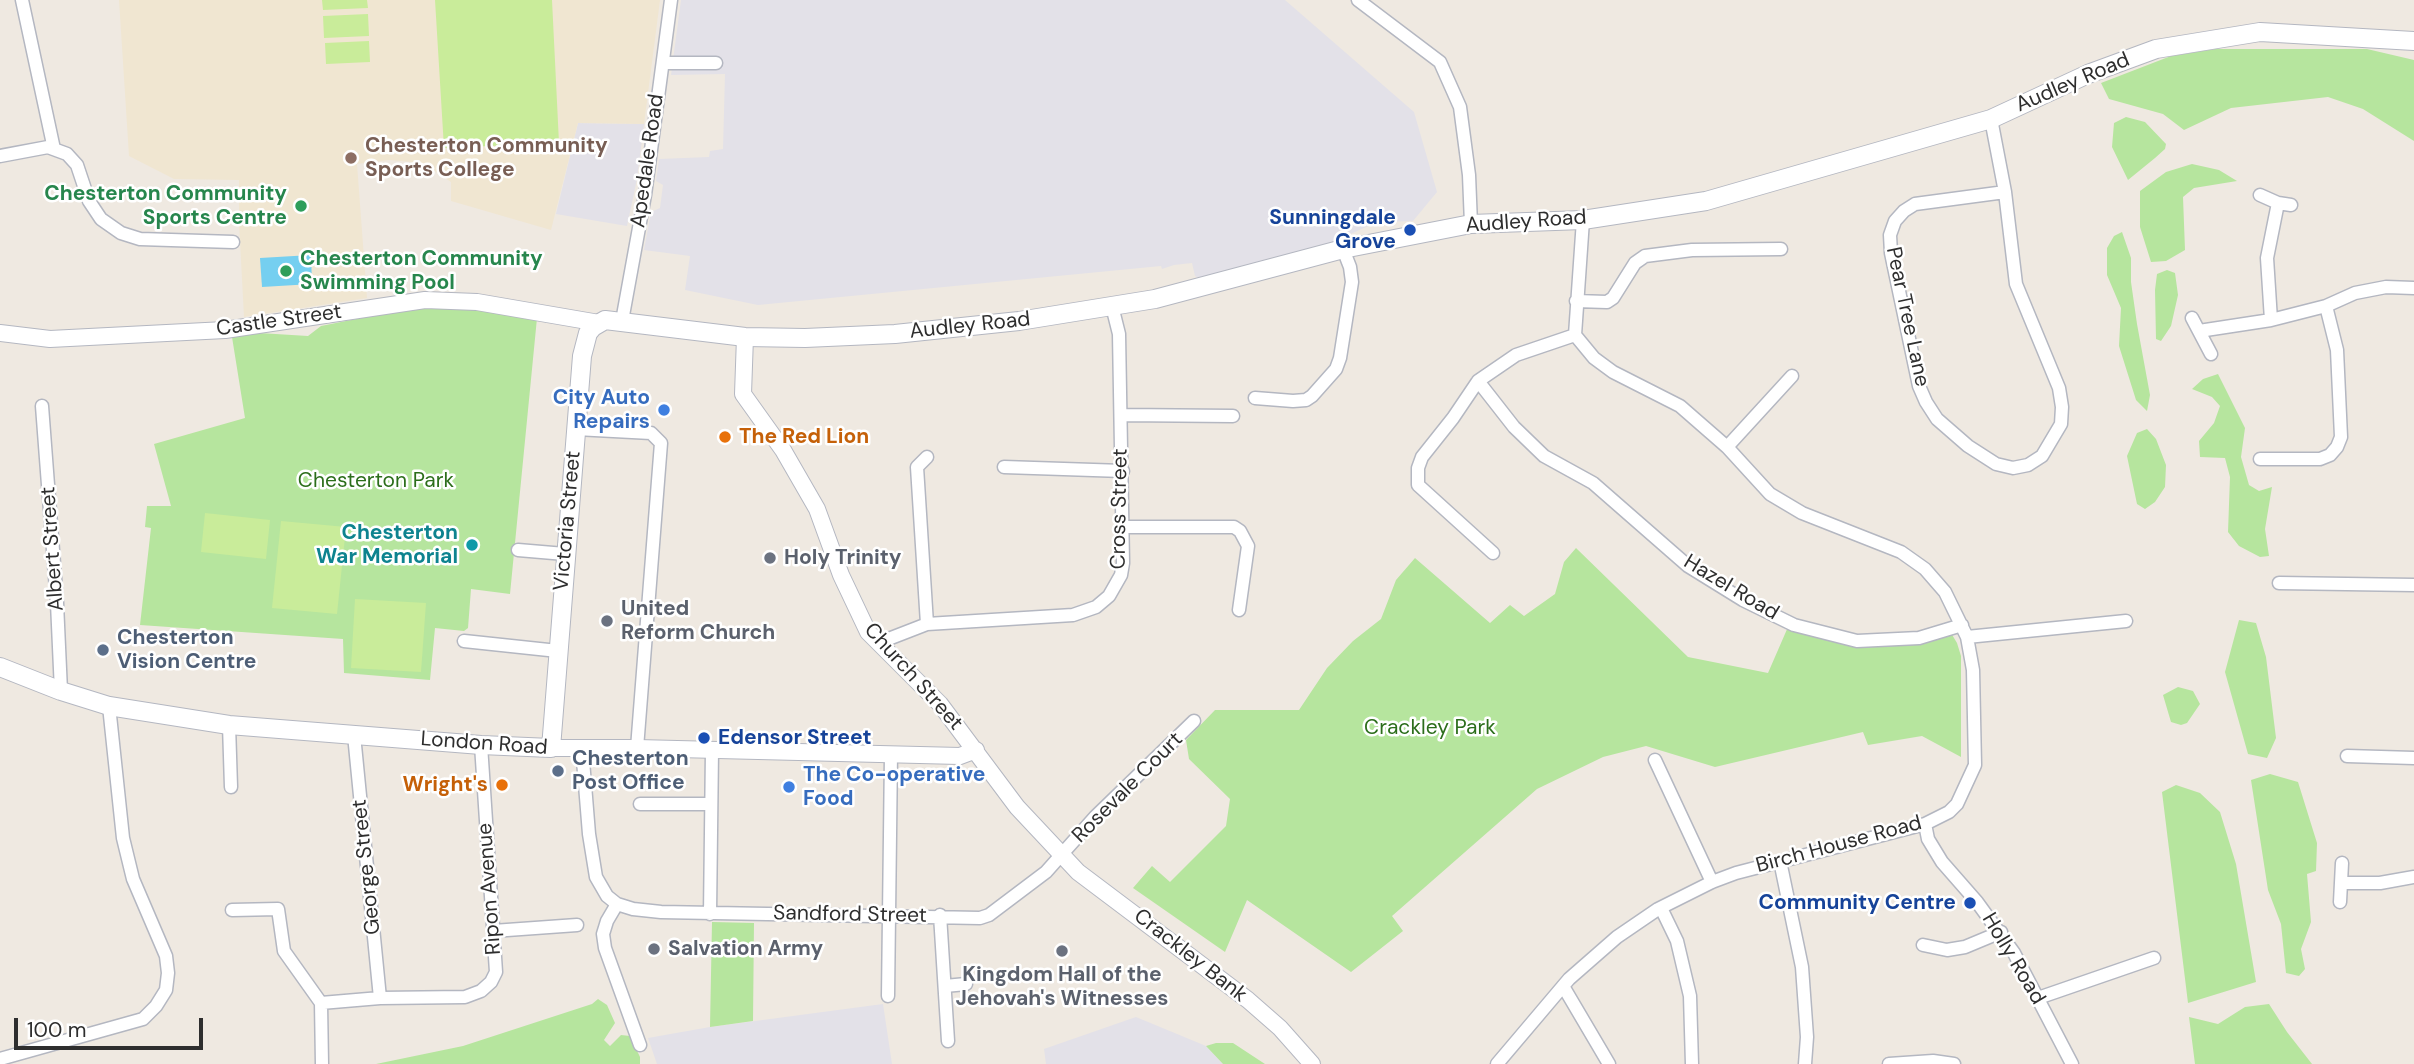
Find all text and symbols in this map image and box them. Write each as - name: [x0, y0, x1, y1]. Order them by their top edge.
- street label: Audley Road: [2012, 48, 2134, 118]
- street label: Apedale Road: [626, 93, 670, 229]
- place label: Chesterton Community Sports College: [365, 133, 608, 183]
- marker: Chesterton Community Sports College: [343, 150, 359, 166]
- place label: Chesterton Community Sports Centre: [44, 181, 287, 231]
- marker: Chesterton Community Sports Centre: [293, 198, 309, 214]
- place label: Sunningdale Grove: [1269, 205, 1396, 255]
- street label: Audley Road: [1465, 205, 1587, 239]
- marker: Sunningdale Grove: [1402, 222, 1418, 238]
- street label: Pear Tree Lane: [1880, 245, 1934, 389]
- place label: Chesterton Community Swimming Pool: [300, 246, 543, 296]
- marker: Chesterton Community Swimming Pool: [278, 263, 294, 279]
- street label: Castle Street: [215, 300, 343, 342]
- street label: Audley Road: [908, 307, 1032, 345]
- place label: City Auto Repairs: [553, 385, 650, 435]
- marker: City Auto Repairs: [656, 402, 672, 418]
- place label: The Red Lion: [739, 424, 869, 450]
- marker: The Red Lion: [717, 429, 733, 445]
- street label: Cross Street: [1106, 448, 1134, 570]
- street label: Victoria Street: [549, 450, 587, 592]
- park label: Chesterton Park: [298, 468, 454, 494]
- street label: Albert Street: [36, 486, 70, 612]
- place label: Chesterton War Memorial: [316, 520, 458, 570]
- marker: Chesterton War Memorial: [464, 537, 480, 553]
- place label: Holy Trinity: [784, 545, 901, 571]
- marker: Holy Trinity: [762, 550, 778, 566]
- street label: Hazel Road: [1679, 550, 1783, 626]
- place label: United Reform Church: [621, 596, 775, 646]
- marker: United Reform Church: [599, 613, 615, 629]
- street label: Church Street: [858, 618, 968, 736]
- place label: Chesterton Vision Centre: [117, 625, 256, 675]
- marker: Chesterton Vision Centre: [95, 642, 111, 658]
- park label: Crackley Park: [1364, 715, 1496, 741]
- place label: Edensor Street: [718, 725, 872, 751]
- street label: London Road: [420, 727, 548, 761]
- street label: Rosevale Court: [1067, 727, 1189, 849]
- marker: Edensor Street: [696, 730, 712, 746]
- place label: Chesterton Post Office: [572, 746, 689, 796]
- place label: The Co-operative Food: [803, 762, 985, 812]
- marker: Chesterton Post Office: [550, 763, 566, 779]
- place label: Wright's: [403, 772, 488, 798]
- marker: Wright's: [494, 777, 510, 793]
- marker: The Co-operative Food: [781, 779, 797, 795]
- street label: George Street: [347, 798, 387, 936]
- street label: Birch House Road: [1753, 811, 1925, 879]
- street label: Ripon Avenue: [473, 822, 507, 956]
- place label: Community Centre: [1759, 890, 1956, 916]
- marker: Community Centre: [1962, 895, 1978, 911]
- street label: Sandford Street: [773, 901, 927, 929]
- street label: Crackley Bank: [1128, 904, 1252, 1008]
- street label: Holly Road: [1976, 909, 2050, 1009]
- place label: Salvation Army: [668, 936, 823, 962]
- marker: Salvation Army: [646, 941, 662, 957]
- marker: Kingdom Hall of the Jehovah's Witnesses: [1054, 943, 1070, 959]
- place label: Kingdom Hall of the Jehovah's Witnesses: [956, 962, 1168, 1012]
- scale bar: [18, 1004, 206, 1048]
- text: 100 m: [27, 1016, 87, 1044]

